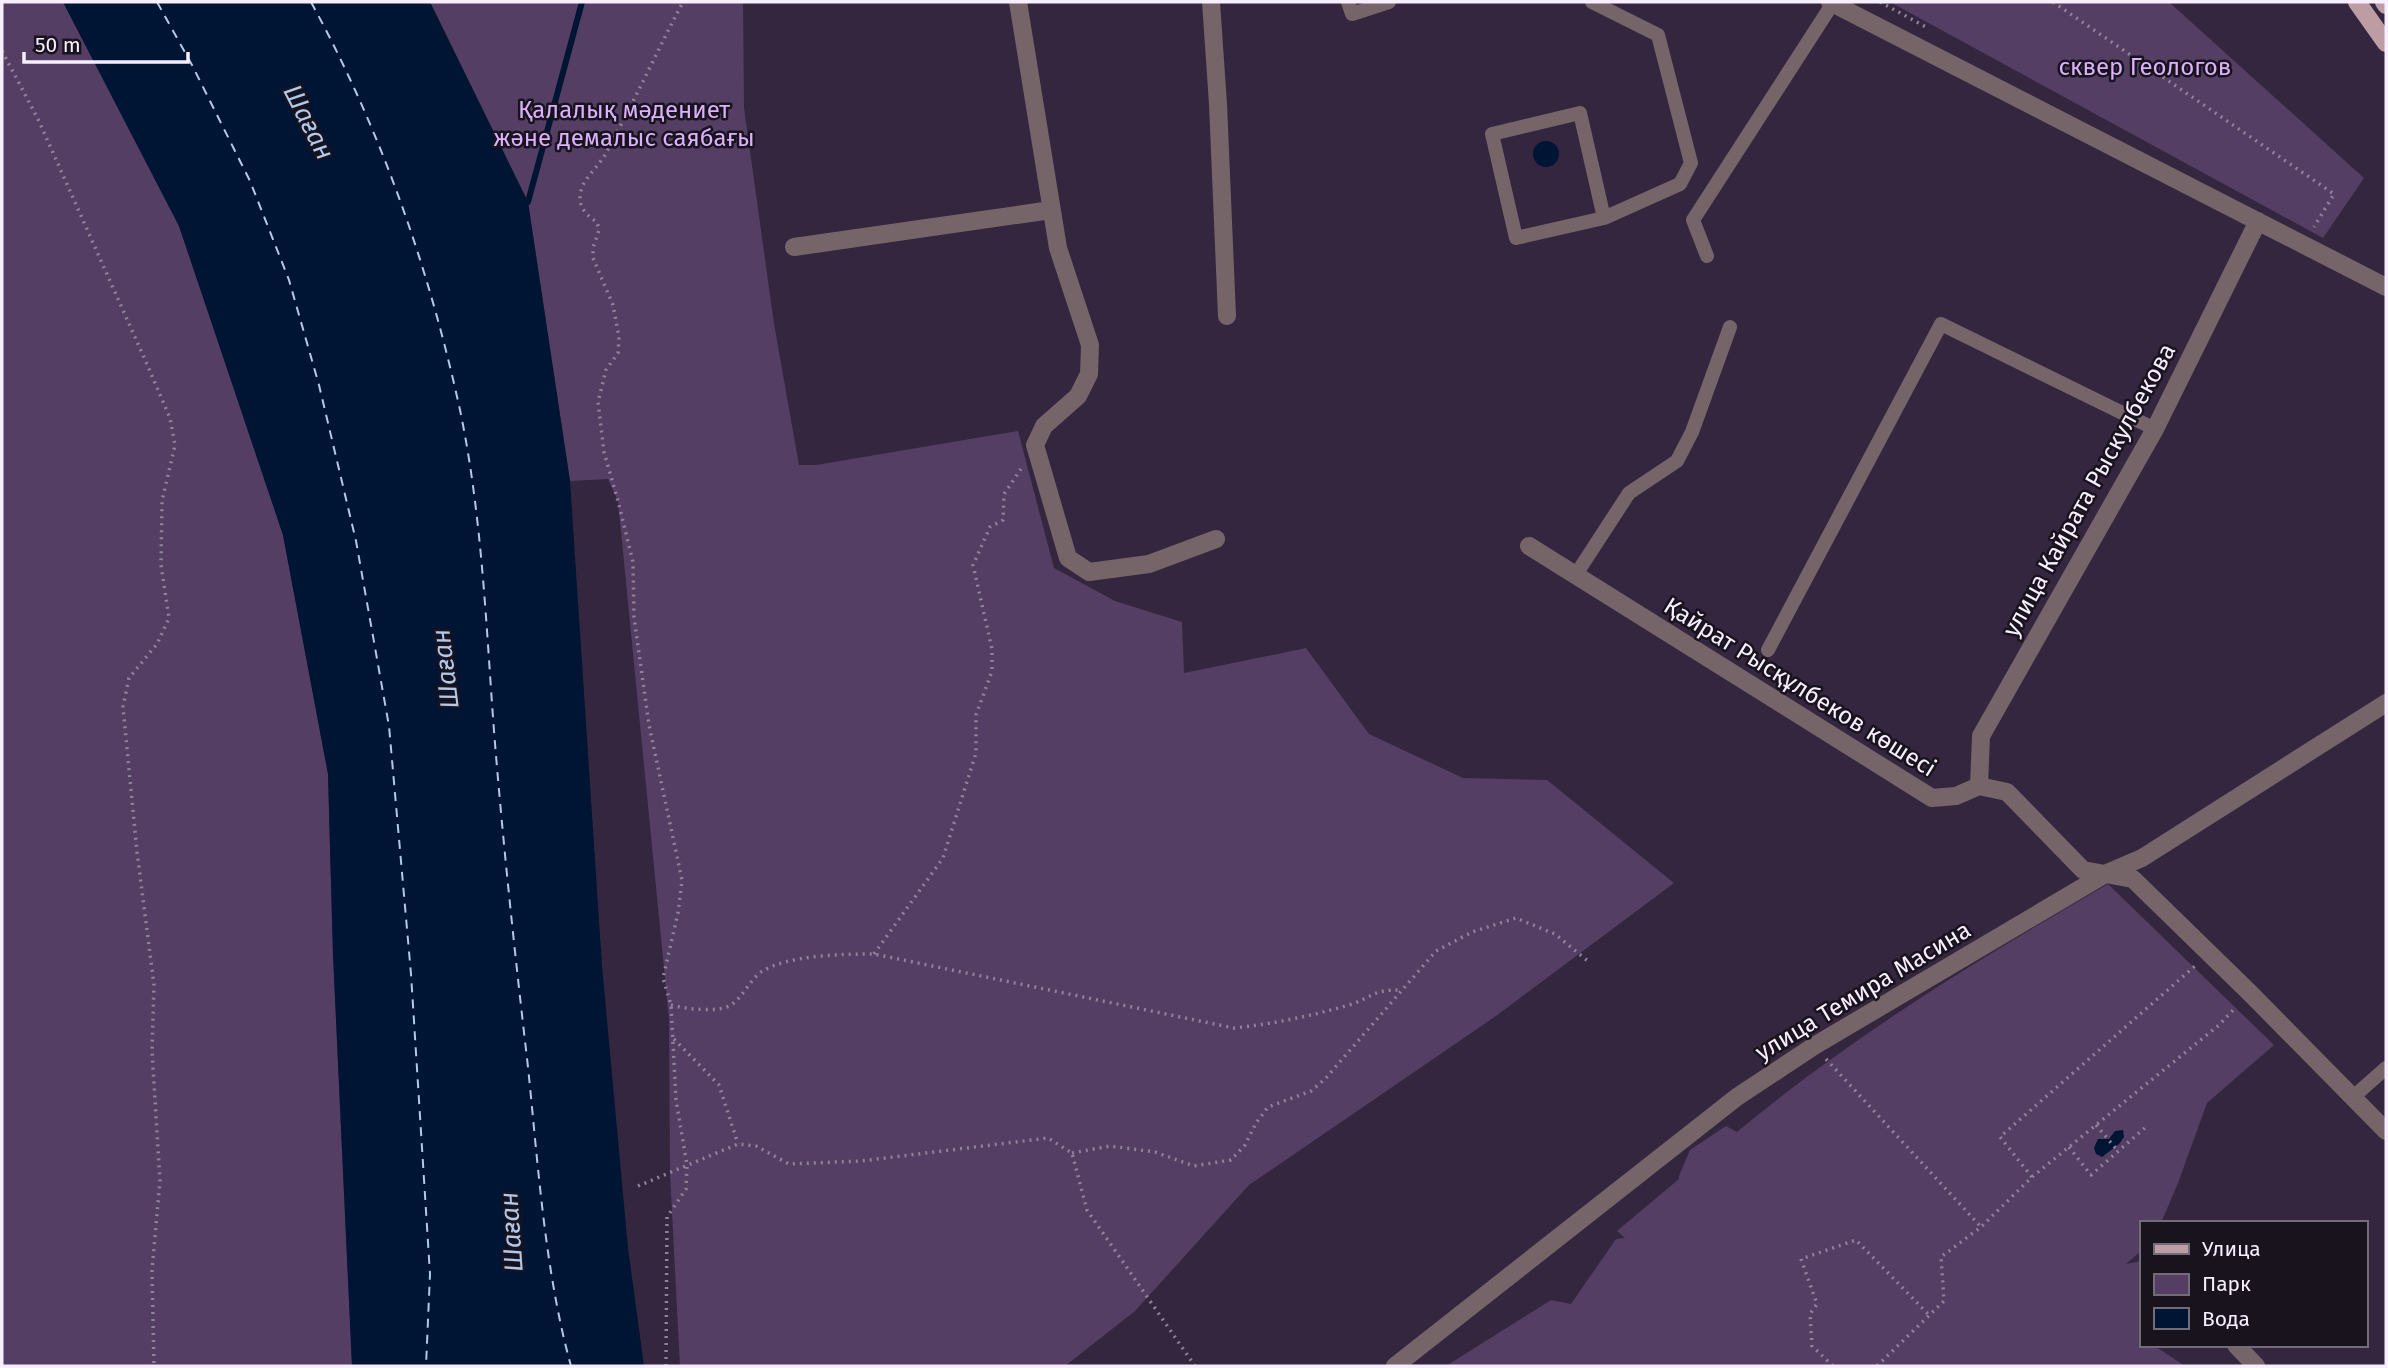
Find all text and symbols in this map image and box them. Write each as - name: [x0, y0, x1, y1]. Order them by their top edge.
- scale bar: [24, 21, 189, 65]
- text: 50 m: [35, 32, 81, 58]
- park label: сквер Геологов: [2059, 53, 2231, 81]
- water label: Шаған: [276, 79, 341, 165]
- park label: Қалалық мәдениет және демалыс саябағы: [493, 96, 755, 152]
- street label: улица Кайрата Рыскулбекова: [1997, 339, 2181, 641]
- street label: Қайрат Рысқұлбеков көшесі: [1659, 591, 1941, 783]
- water label: Шаған: [425, 627, 466, 711]
- street label: улица Темира Масина: [1750, 916, 1976, 1066]
- water label: Шаған: [493, 1191, 530, 1273]
- legend: [2140, 1221, 2367, 1347]
- text: Улица: [2202, 1236, 2261, 1262]
- text: Парк: [2202, 1271, 2251, 1297]
- text: Вода: [2202, 1306, 2250, 1332]

